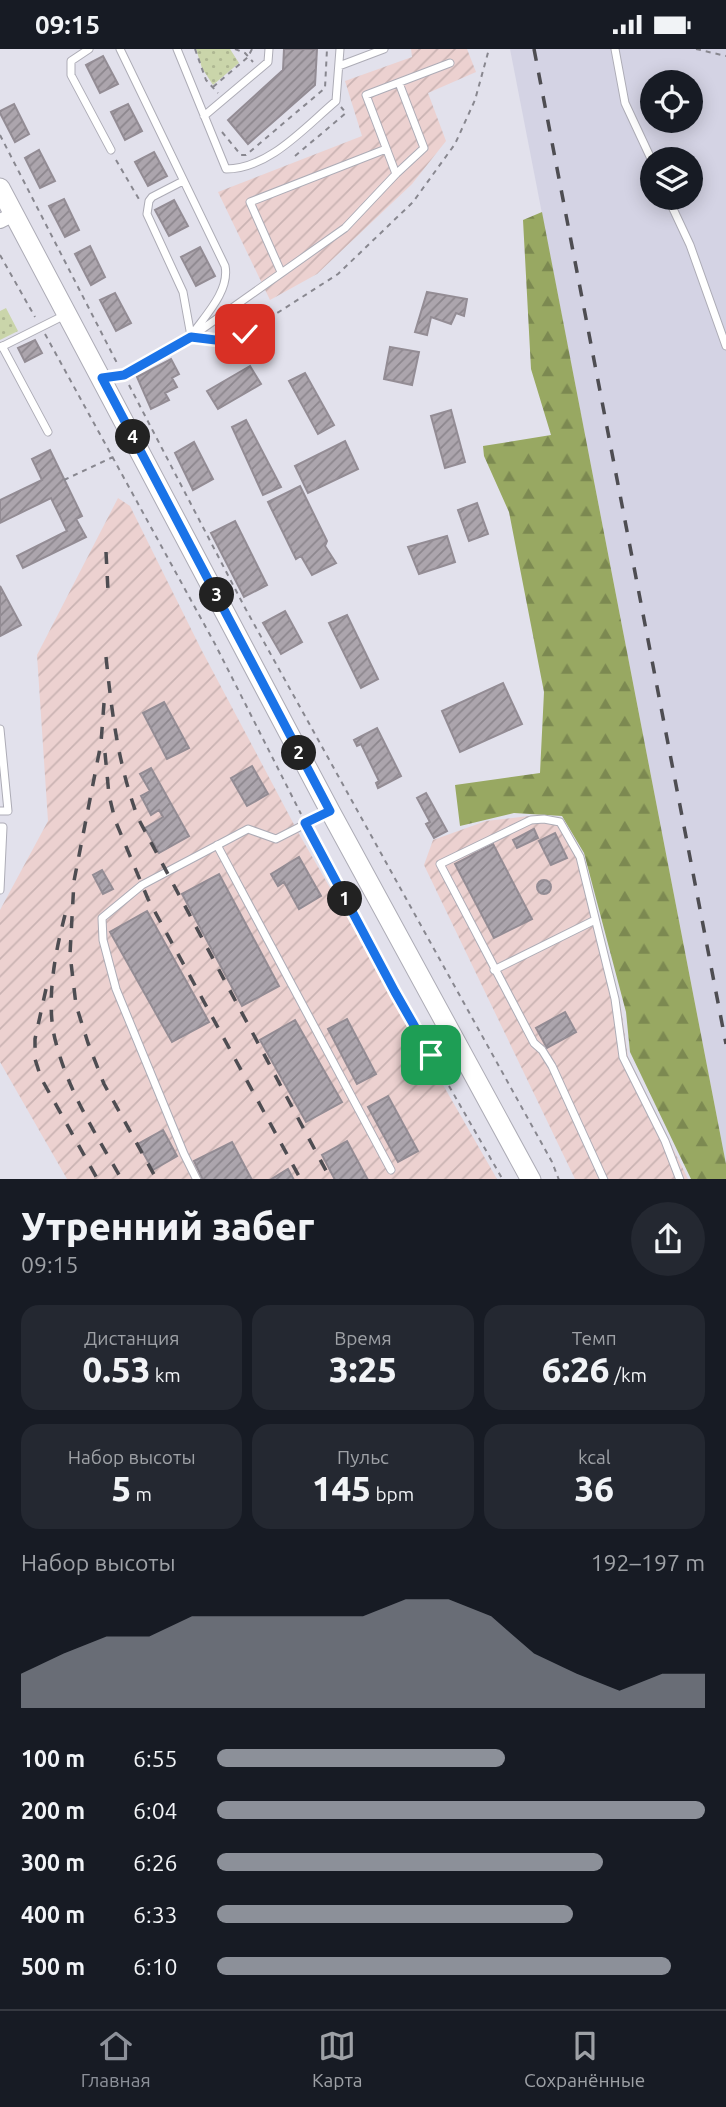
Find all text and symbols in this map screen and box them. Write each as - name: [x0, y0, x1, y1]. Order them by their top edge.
- text: 09:15: [35, 10, 100, 39]
- map controls: [640, 70, 703, 210]
- button: locate: [640, 70, 703, 133]
- button: layers: [640, 147, 703, 210]
- pin: [215, 304, 275, 364]
- icon: check: [226, 315, 264, 353]
- pin: 4: [116, 419, 150, 455]
- text: 4: [127, 425, 138, 447]
- pin: 3: [200, 577, 234, 613]
- text: 3: [211, 583, 222, 605]
- pin: 2: [282, 735, 316, 771]
- text: 2: [293, 741, 304, 763]
- pin: 1: [328, 881, 362, 917]
- text: 1: [339, 887, 350, 909]
- pin: [401, 1025, 461, 1085]
- icon: arrive: [412, 1036, 450, 1074]
- button: share: [631, 1202, 705, 1276]
- text: Утренний забег: [21, 1205, 314, 1247]
- text: 09:15: [21, 1252, 79, 1277]
- text: Дистанция: [84, 1327, 179, 1349]
- text: Время: [334, 1327, 392, 1349]
- text: Темп: [572, 1327, 617, 1349]
- text: 0.53: [83, 1349, 150, 1389]
- text: 3:25: [329, 1349, 397, 1389]
- text: 6:26: [542, 1349, 610, 1389]
- text: km: [150, 1364, 181, 1386]
- text: /km: [610, 1364, 647, 1386]
- text: Набор высоты: [68, 1446, 196, 1468]
- text: Пульс: [337, 1446, 389, 1468]
- text: kcal: [578, 1446, 611, 1468]
- text: 5: [111, 1468, 131, 1508]
- text: 145: [312, 1468, 371, 1508]
- text: 36: [575, 1468, 614, 1508]
- text: m: [131, 1483, 152, 1505]
- text: bpm: [371, 1483, 414, 1505]
- text: Набор высоты: [21, 1550, 176, 1575]
- text: 192–197 m: [591, 1550, 705, 1575]
- text: 100 m: [21, 1746, 85, 1771]
- text: 6:55: [133, 1746, 178, 1771]
- text: 200 m: [21, 1798, 85, 1823]
- text: 6:04: [133, 1798, 178, 1823]
- text: 300 m: [21, 1850, 85, 1875]
- text: 6:26: [133, 1850, 178, 1875]
- text: 400 m: [21, 1902, 85, 1927]
- text: 6:33: [133, 1902, 178, 1927]
- text: 500 m: [21, 1954, 85, 1979]
- text: 6:10: [133, 1954, 178, 1979]
- tab: Главная: [81, 2027, 151, 2091]
- tab: Карта: [312, 2027, 363, 2091]
- tab: Сохранённые: [524, 2027, 645, 2091]

